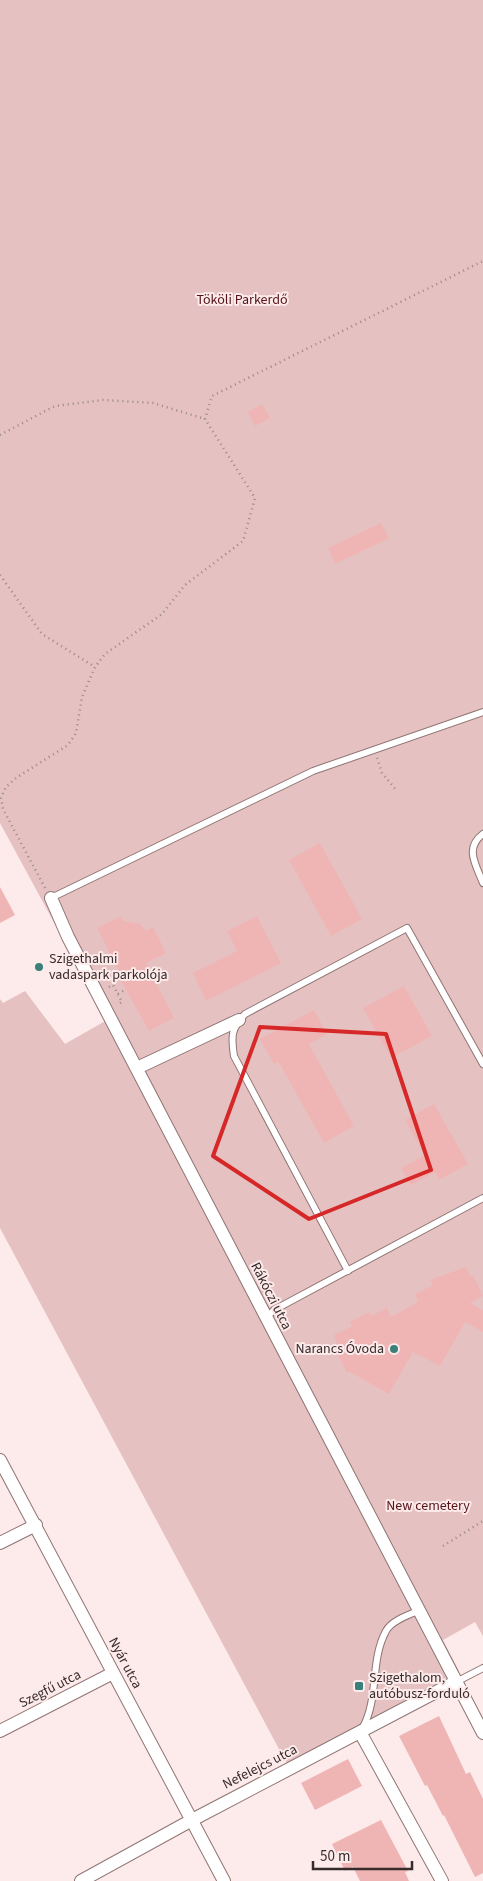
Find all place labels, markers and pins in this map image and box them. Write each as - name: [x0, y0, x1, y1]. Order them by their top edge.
- place label: Szigethalmi vadaspark parkolója: [49, 949, 168, 985]
- marker: Szigethalmi vadaspark parkolója: [33, 961, 45, 973]
- place label: Narancs Óvoda: [295, 1339, 384, 1359]
- marker: Narancs Óvoda: [388, 1343, 400, 1355]
- place label: Szigethalom, autóbusz-forduló: [369, 1668, 470, 1704]
- marker: Szigethalom, autóbusz-forduló: [353, 1680, 365, 1692]

